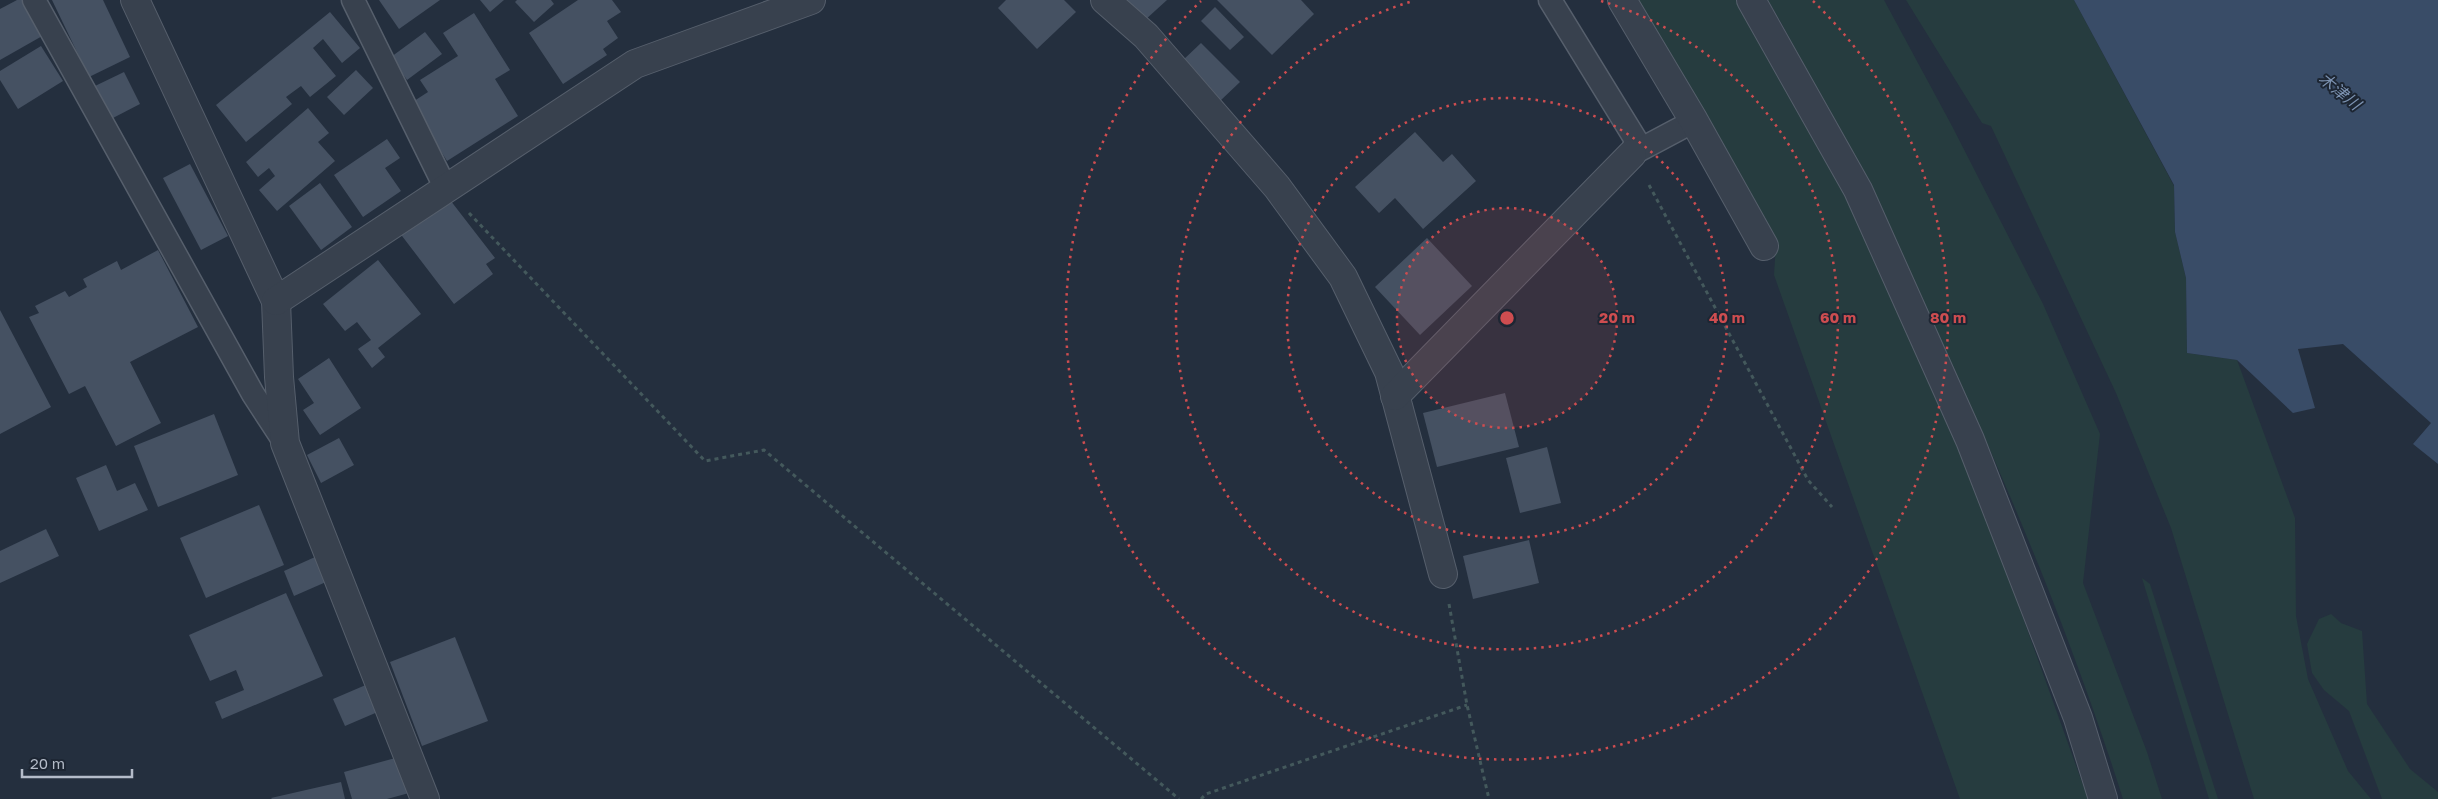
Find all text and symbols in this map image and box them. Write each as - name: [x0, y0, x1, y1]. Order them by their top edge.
- water label: 木津川: [2315, 68, 2366, 115]
- text: 20 m: [1599, 308, 1635, 326]
- text: 40 m: [1709, 308, 1745, 326]
- text: 60 m: [1820, 308, 1856, 326]
- text: 80 m: [1930, 308, 1966, 326]
- centre of rings: [1498, 309, 1516, 327]
- scale bar: [22, 746, 132, 778]
- text: 20 m: [30, 754, 65, 772]

